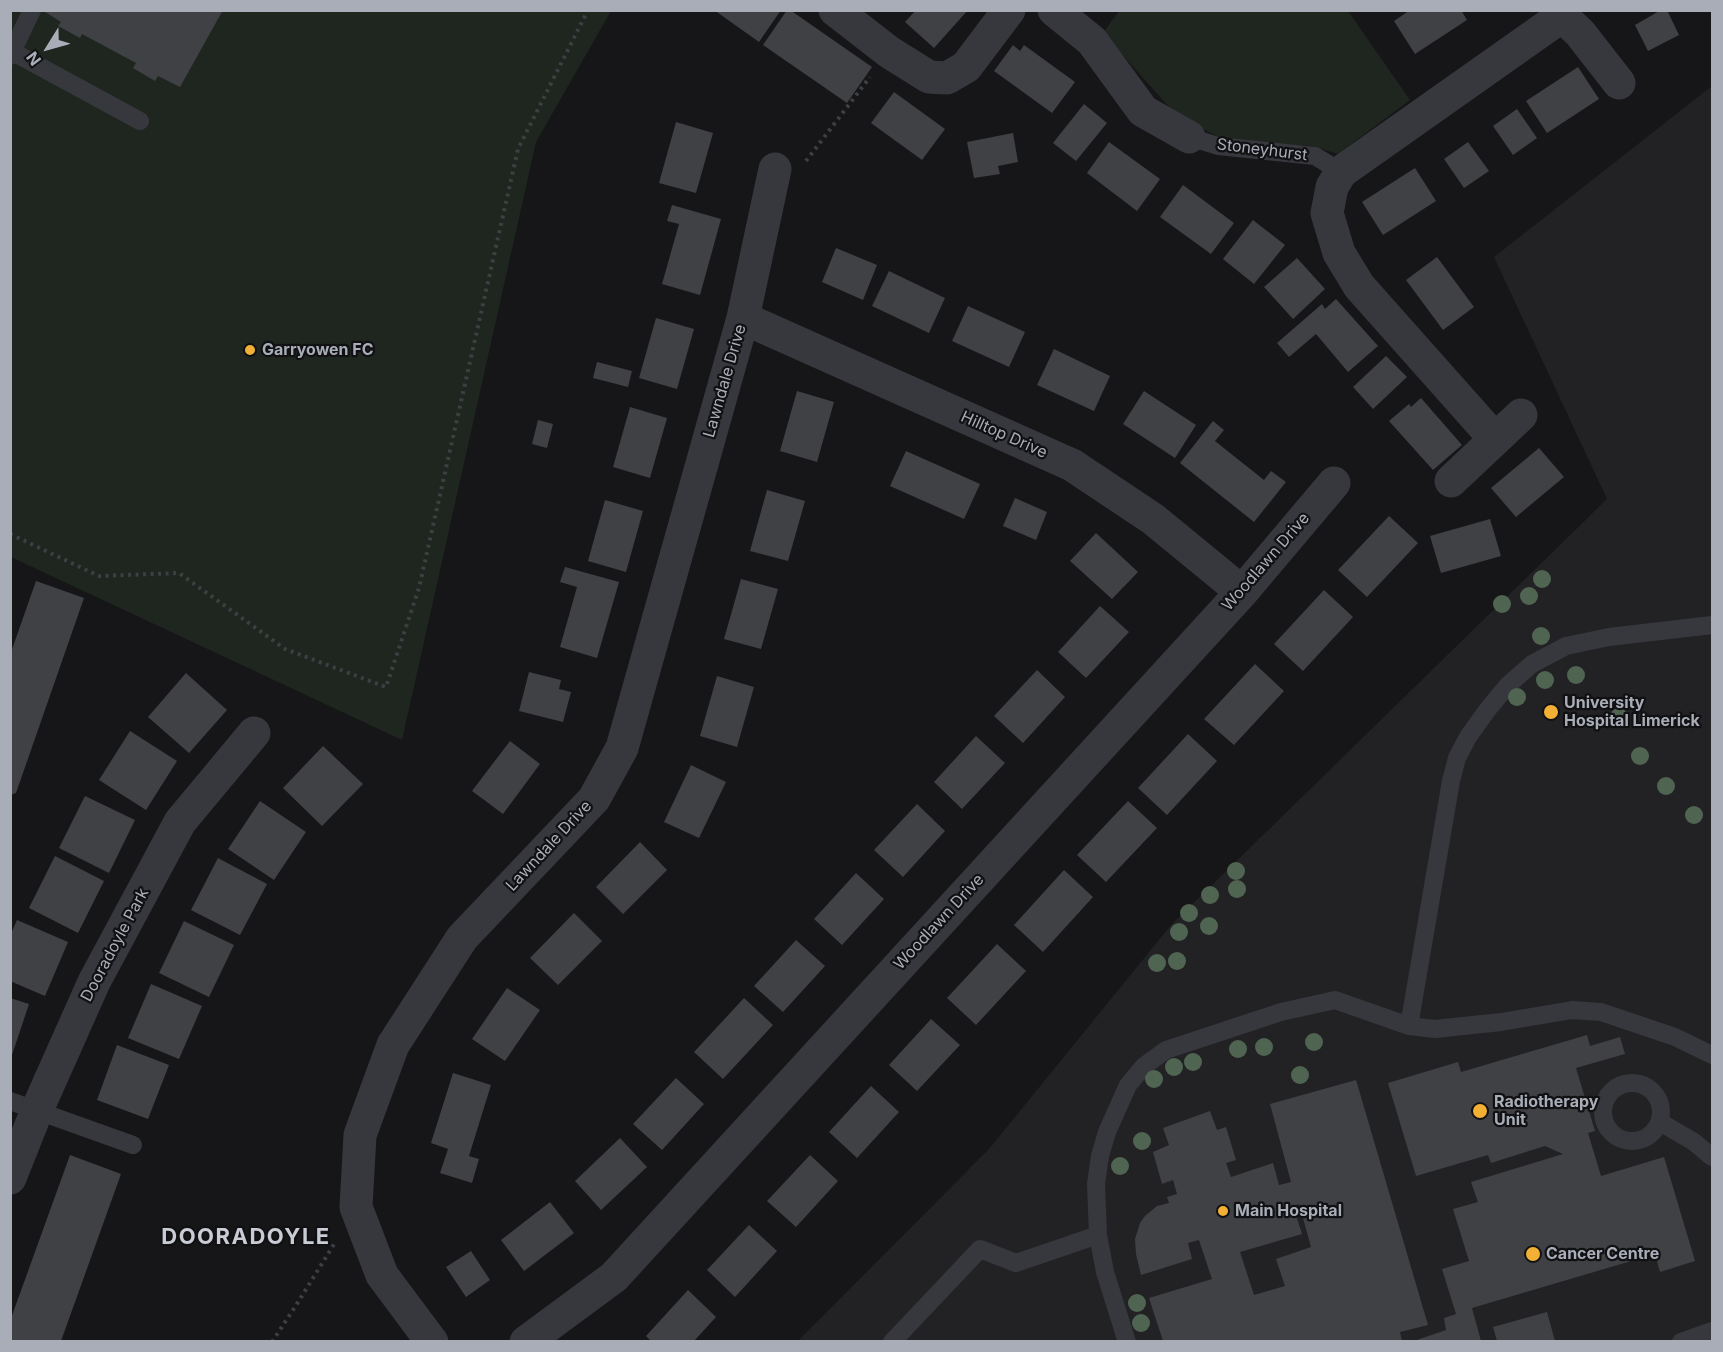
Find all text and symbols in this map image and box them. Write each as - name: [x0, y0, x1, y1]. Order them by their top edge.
- north arrow: [18, 18, 78, 78]
- text: N: [22, 48, 45, 70]
- street label: Stoneyhurst: [1216, 135, 1308, 165]
- street label: Lawndale Drive: [700, 322, 750, 440]
- place label: Garryowen FC: [262, 340, 374, 360]
- marker: Garryowen FC: [243, 343, 257, 357]
- street label: Hilltop Drive: [958, 407, 1050, 463]
- street label: Woodlawn Drive: [1218, 509, 1314, 615]
- place label: University Hospital Limerick: [1564, 693, 1700, 731]
- marker: University Hospital Limerick: [1542, 703, 1560, 721]
- street label: Lawndale Drive: [502, 797, 596, 895]
- street label: Woodlawn Drive: [890, 870, 988, 974]
- street label: Dooradoyle Park: [77, 885, 153, 1005]
- place label: Radiotherapy Unit: [1494, 1092, 1598, 1130]
- marker: Radiotherapy Unit: [1471, 1102, 1489, 1120]
- place label: Main Hospital: [1235, 1201, 1342, 1221]
- marker: Main Hospital: [1216, 1204, 1230, 1218]
- district label: DOORADOYLE: [161, 1224, 331, 1250]
- place label: Cancer Centre: [1546, 1244, 1659, 1264]
- marker: Cancer Centre: [1524, 1245, 1542, 1263]

